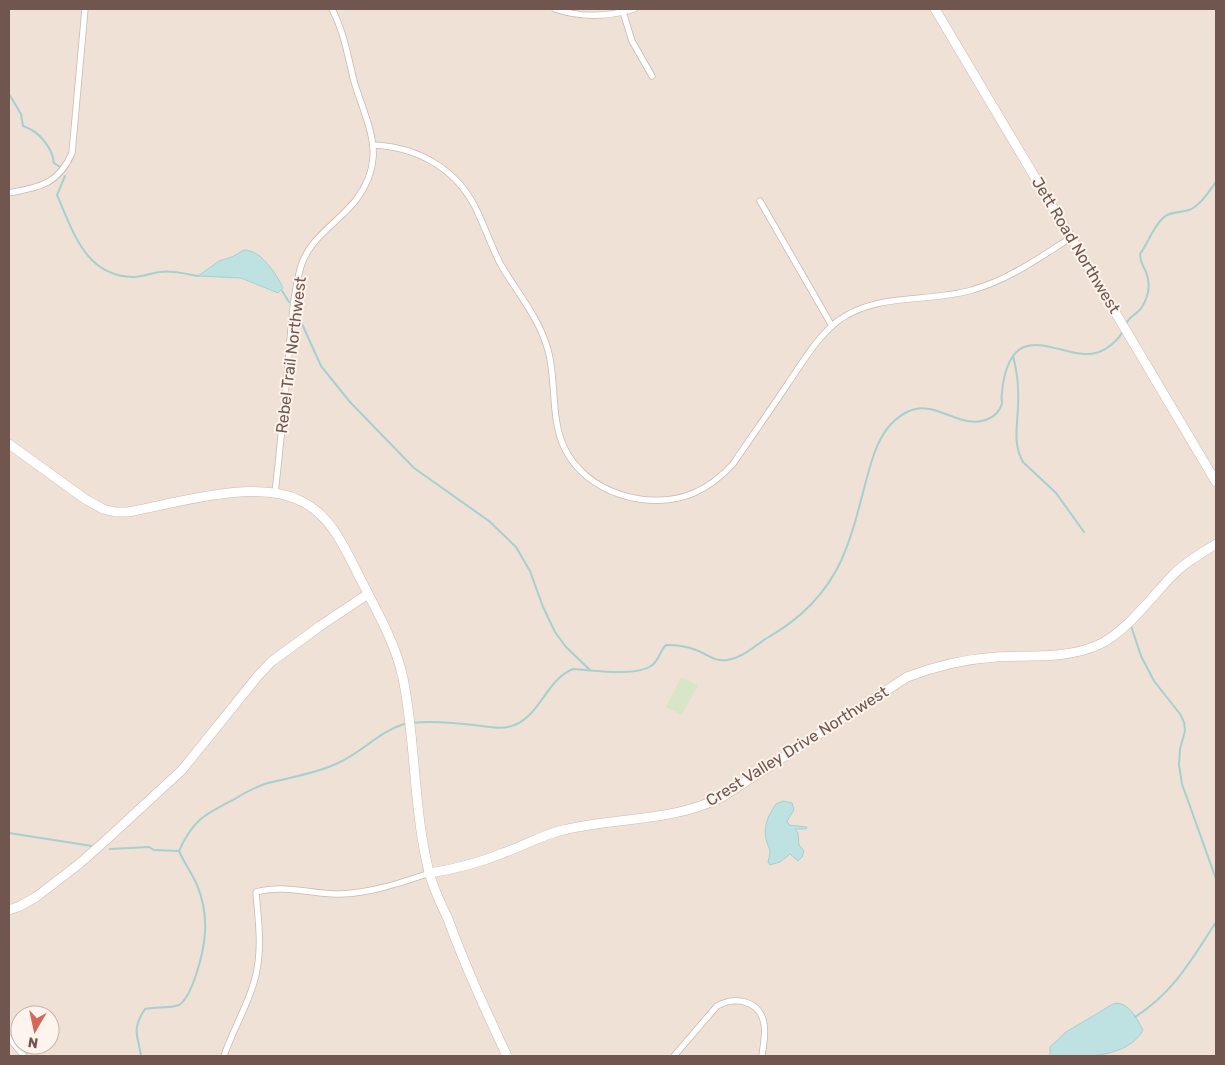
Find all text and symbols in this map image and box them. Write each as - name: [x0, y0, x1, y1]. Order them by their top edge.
- street label: Jett Road Northwest: [1028, 173, 1124, 317]
- street label: Rebel Trail Northwest: [272, 275, 310, 435]
- street label: Crest Valley Drive Northwest: [702, 682, 892, 810]
- north arrow: [10, 1005, 60, 1055]
- text: N: [27, 1033, 39, 1052]

